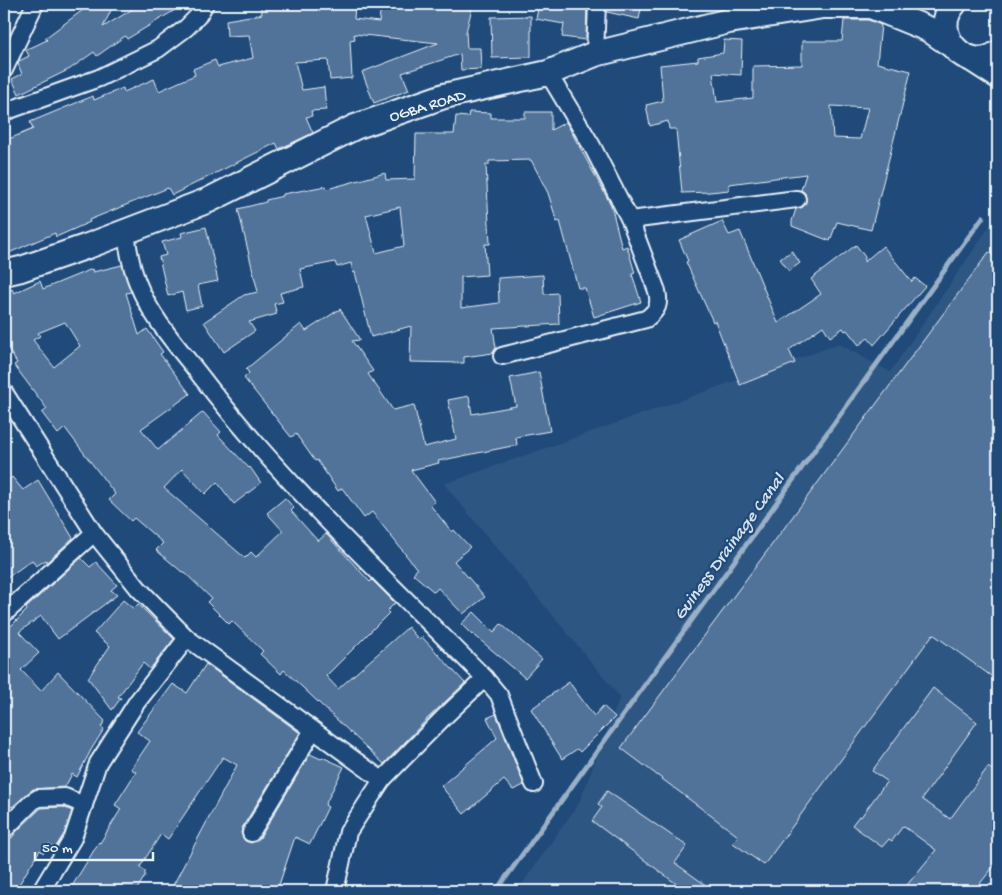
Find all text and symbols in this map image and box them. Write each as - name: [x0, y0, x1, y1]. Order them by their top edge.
- street label: OGBA ROAD: [387, 87, 469, 128]
- water label: Guiness Drainage Canal: [670, 469, 791, 625]
- scale bar: [35, 830, 152, 862]
- text: 50 m: [42, 840, 73, 858]

